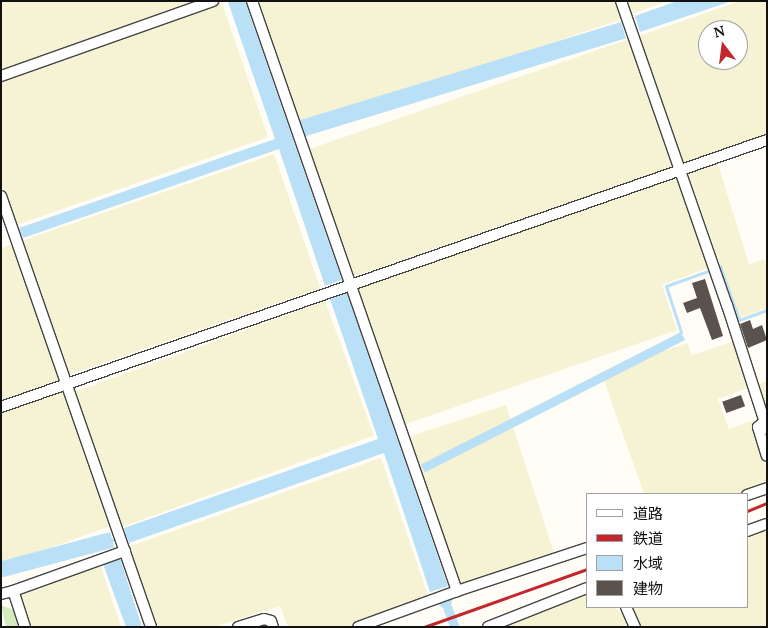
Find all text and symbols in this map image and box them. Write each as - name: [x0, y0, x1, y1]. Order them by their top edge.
- north arrow: [698, 20, 748, 70]
- text: N: [712, 20, 727, 42]
- legend: [586, 493, 748, 608]
- text: 道路: [633, 503, 663, 523]
- text: 鉄道: [633, 528, 663, 548]
- text: 水域: [633, 553, 663, 573]
- text: 建物: [633, 578, 663, 598]

